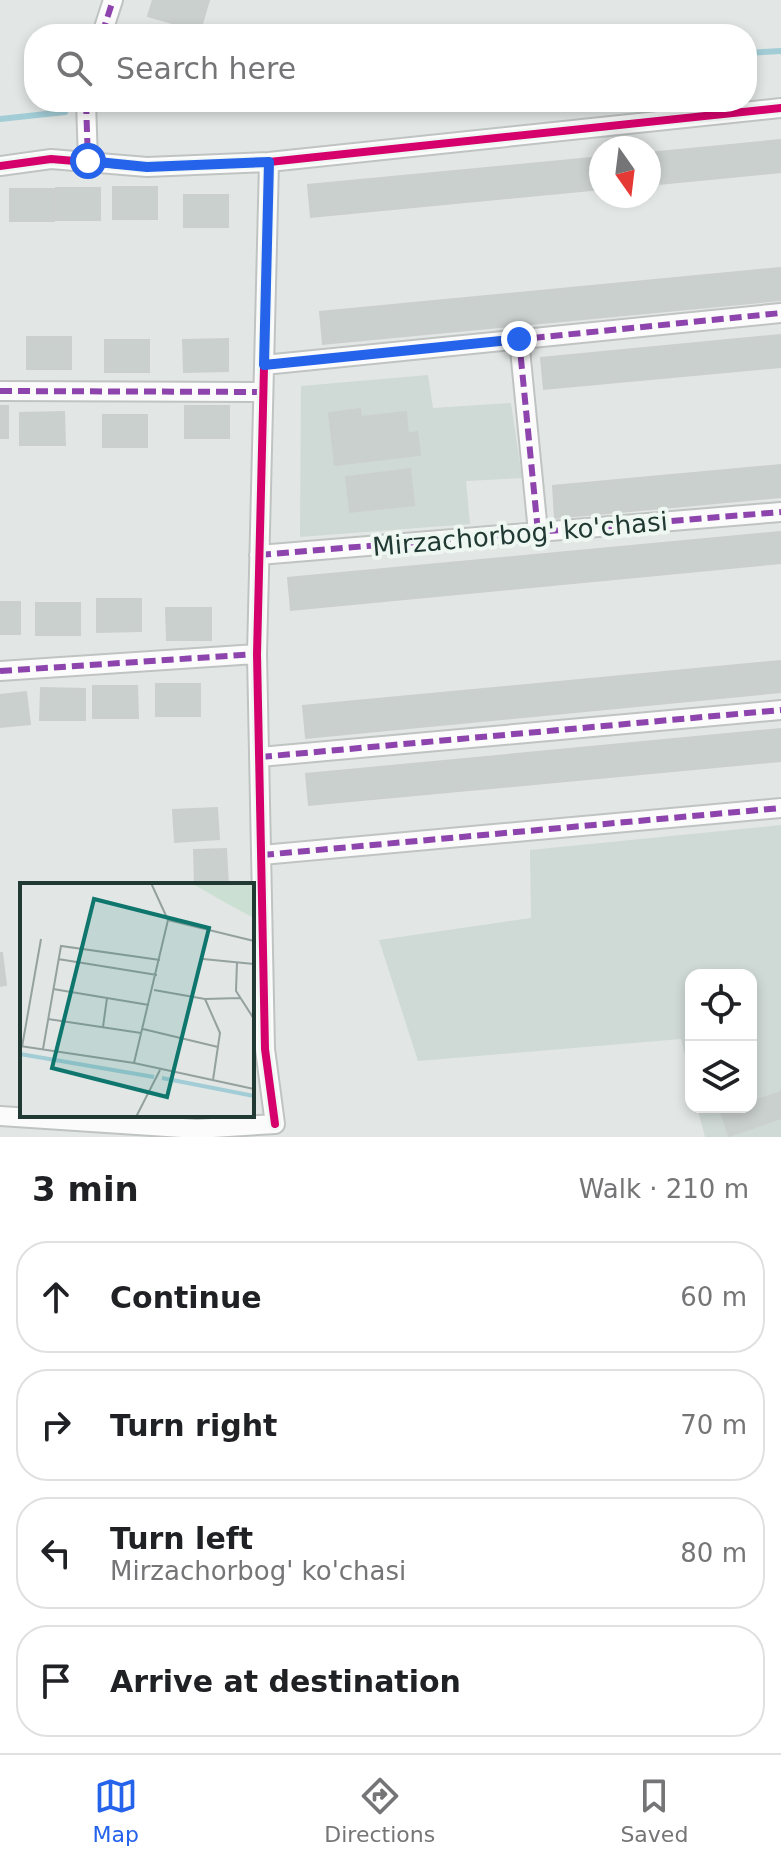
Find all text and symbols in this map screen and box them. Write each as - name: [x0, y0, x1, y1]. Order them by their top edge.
- search box: [24, 24, 757, 112]
- icon: search: [52, 46, 96, 90]
- text: Search here: [116, 51, 296, 86]
- north arrow: [589, 136, 661, 208]
- route start: [70, 143, 106, 179]
- route end: [501, 321, 537, 357]
- street label: Mirzachorbog' ko'chasi: [371, 506, 669, 562]
- inset map: [20, 883, 254, 1117]
- map controls: [685, 969, 757, 1113]
- button: locate: [685, 969, 757, 1041]
- button: layers: [685, 1041, 757, 1113]
- text: 3 min: [32, 1169, 139, 1209]
- text: Walk · 210 m: [579, 1174, 749, 1204]
- icon: ahead: [34, 1275, 78, 1319]
- text: Continue: [110, 1280, 262, 1315]
- text: 60 m: [680, 1282, 747, 1312]
- icon: right: [34, 1403, 78, 1447]
- text: Turn right: [110, 1408, 277, 1443]
- text: 70 m: [680, 1410, 747, 1440]
- text: Turn left: [110, 1521, 253, 1556]
- icon: left: [34, 1531, 78, 1575]
- text: 80 m: [680, 1538, 747, 1568]
- text: Mirzachorbog' ko'chasi: [110, 1556, 406, 1586]
- icon: arrive: [34, 1659, 78, 1703]
- text: Arrive at destination: [110, 1664, 461, 1699]
- tab: Map: [93, 1774, 139, 1847]
- tab: Directions: [324, 1774, 435, 1847]
- tab: Saved: [620, 1774, 688, 1847]

